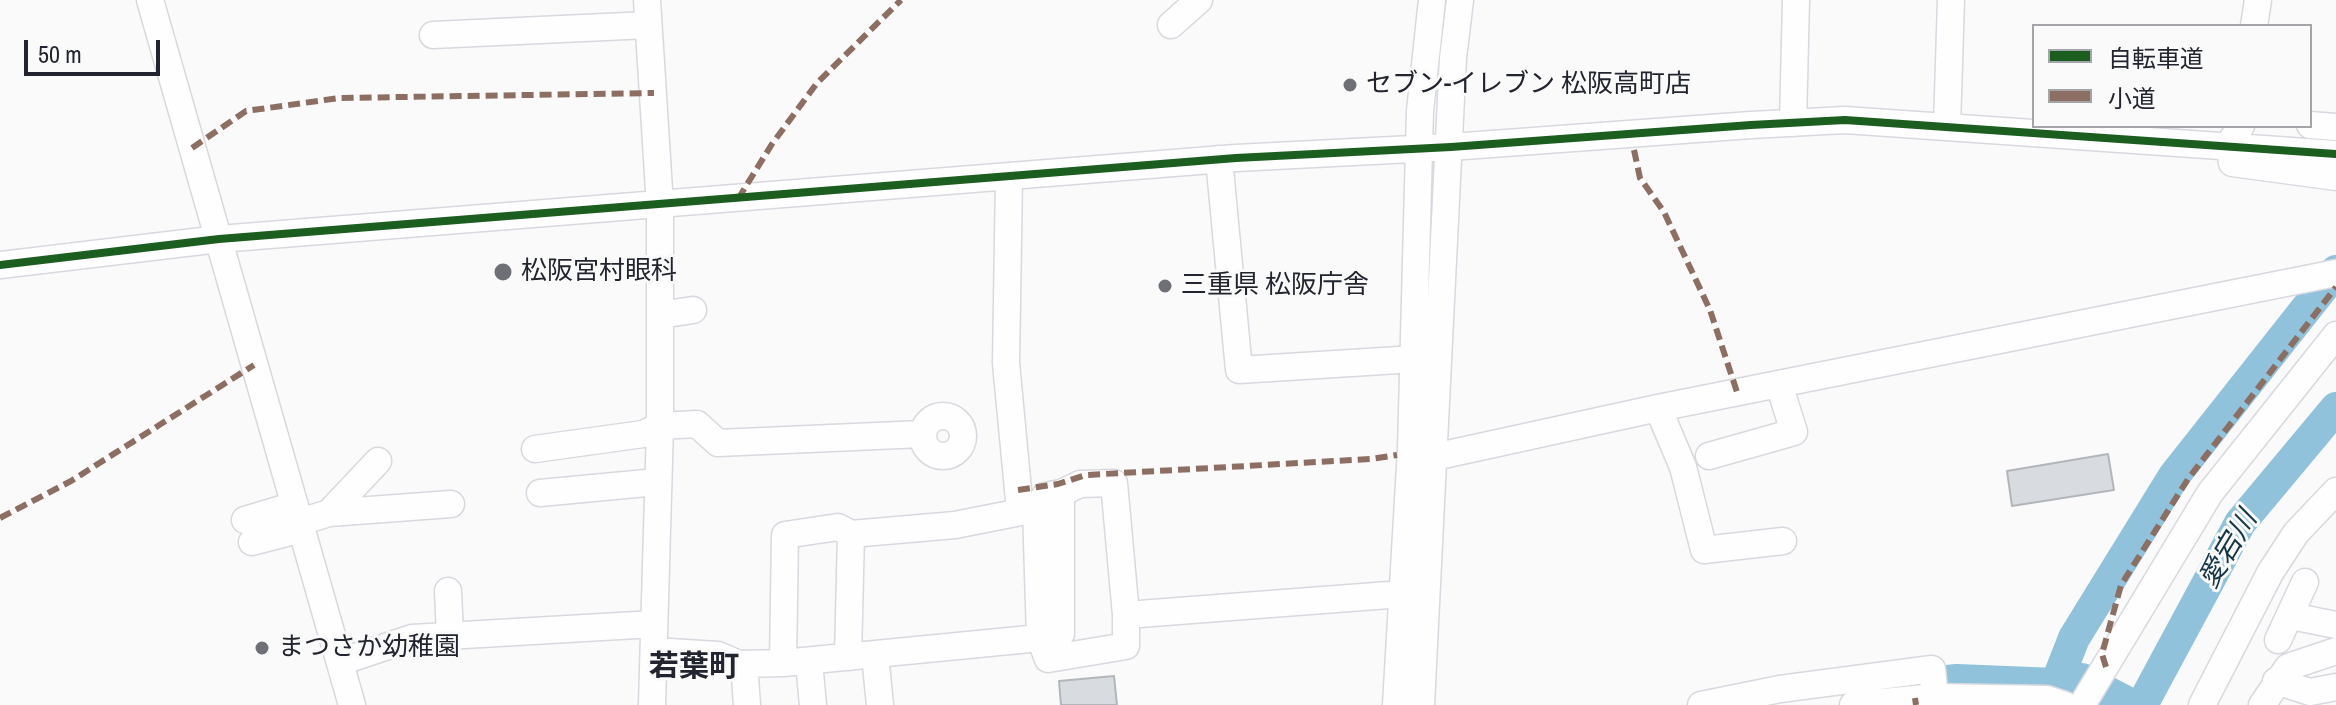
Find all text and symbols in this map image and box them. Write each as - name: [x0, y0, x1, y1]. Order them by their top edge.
- scale bar: [28, 24, 164, 74]
- legend: [2032, 24, 2312, 128]
- text: 50 m: [38, 38, 82, 70]
- text: 自転車道: [2108, 42, 2204, 74]
- place label: セブン-イレブン 松阪高町店: [1366, 69, 1691, 101]
- marker: セブン-イレブン 松阪高町店: [1341, 76, 1359, 94]
- text: 小道: [2108, 82, 2156, 114]
- place label: 松阪宮村眼科: [521, 256, 677, 288]
- marker: 松阪宮村眼科: [492, 261, 514, 283]
- place label: 三重県 松阪庁舎: [1181, 270, 1369, 302]
- marker: 三重県 松阪庁舎: [1156, 277, 1174, 295]
- water label: 愛宕川: [2193, 505, 2265, 595]
- place label: まつさか幼稚園: [278, 632, 460, 664]
- marker: まつさか幼稚園: [253, 639, 271, 657]
- district label: 若葉町: [649, 650, 739, 686]

